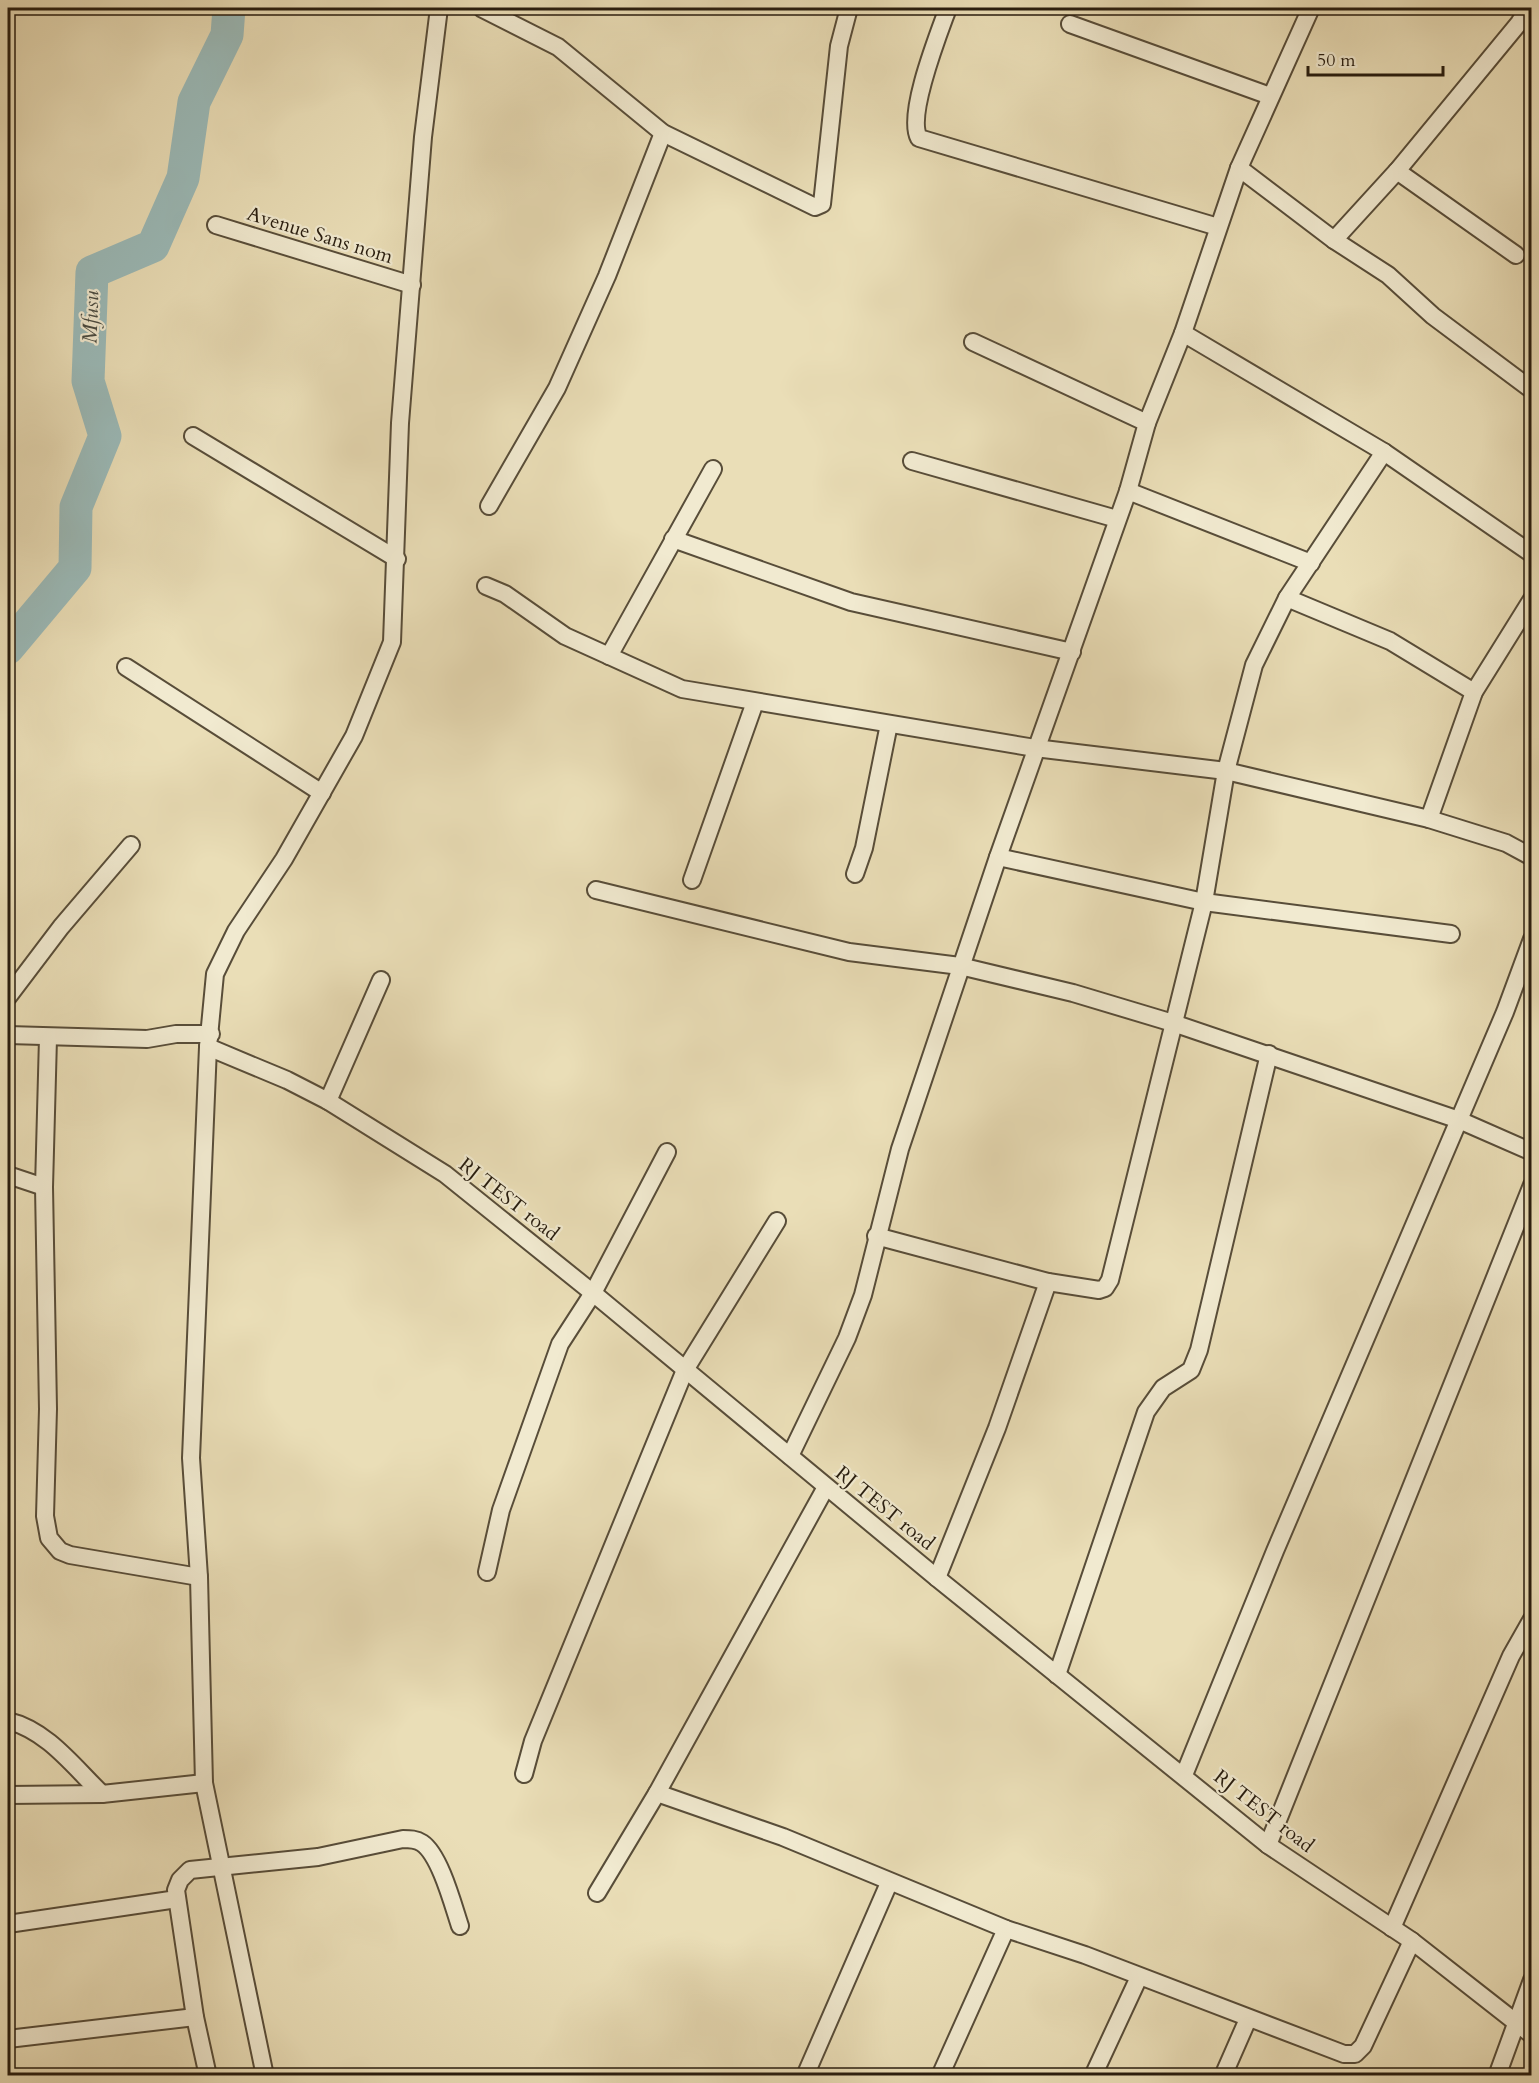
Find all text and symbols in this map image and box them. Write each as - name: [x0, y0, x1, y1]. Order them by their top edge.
- scale bar: [1308, 39, 1443, 77]
- text: 50 m: [1317, 48, 1356, 73]
- street label: Avenue Sans nom: [244, 200, 396, 270]
- water label: Mfusu: [76, 290, 106, 344]
- street label: RJ TEST road: [453, 1151, 565, 1247]
- street label: RJ TEST road: [830, 1460, 941, 1557]
- street label: RJ TEST road: [1208, 1763, 1320, 1859]

